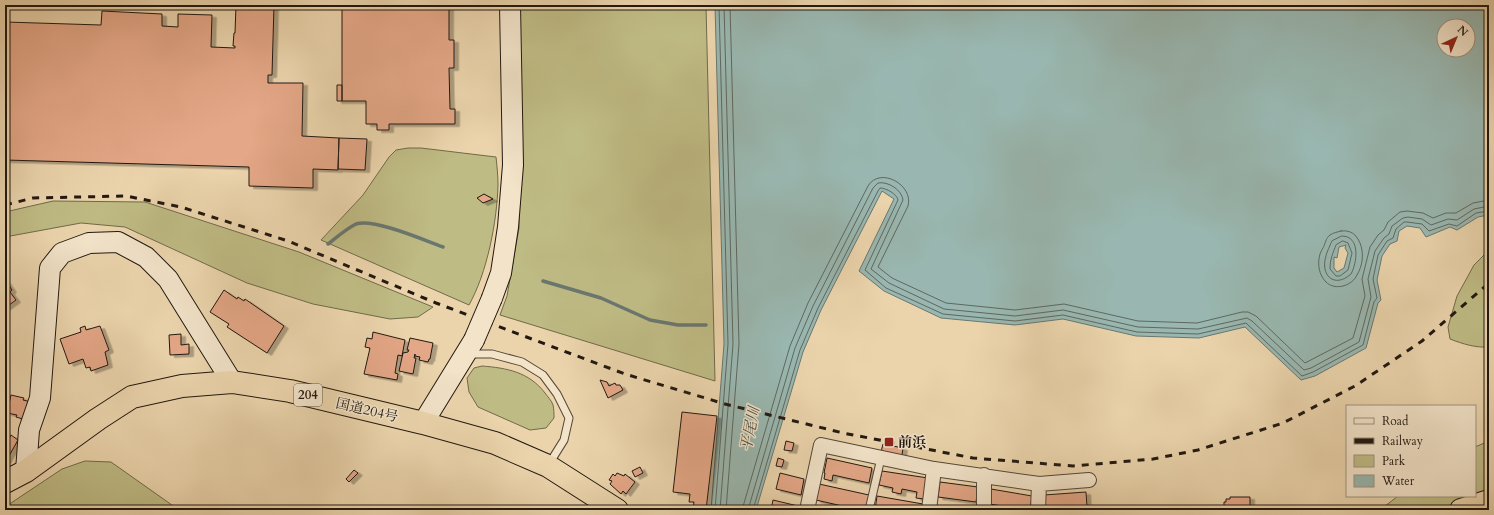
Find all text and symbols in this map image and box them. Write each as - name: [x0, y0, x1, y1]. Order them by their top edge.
- north arrow: [1436, 18, 1476, 58]
- text: N: [1454, 22, 1472, 40]
- road number: 204: [294, 384, 322, 406]
- street label: 国道204号: [334, 394, 400, 426]
- water label: 平尾川: [736, 403, 764, 453]
- legend: [1346, 405, 1476, 497]
- text: Road: [1382, 413, 1409, 429]
- place label: 前浜: [898, 433, 927, 452]
- text: Railway: [1382, 433, 1424, 449]
- marker: 前浜: [883, 436, 895, 448]
- text: Park: [1382, 453, 1406, 469]
- text: Water: [1381, 473, 1415, 489]

